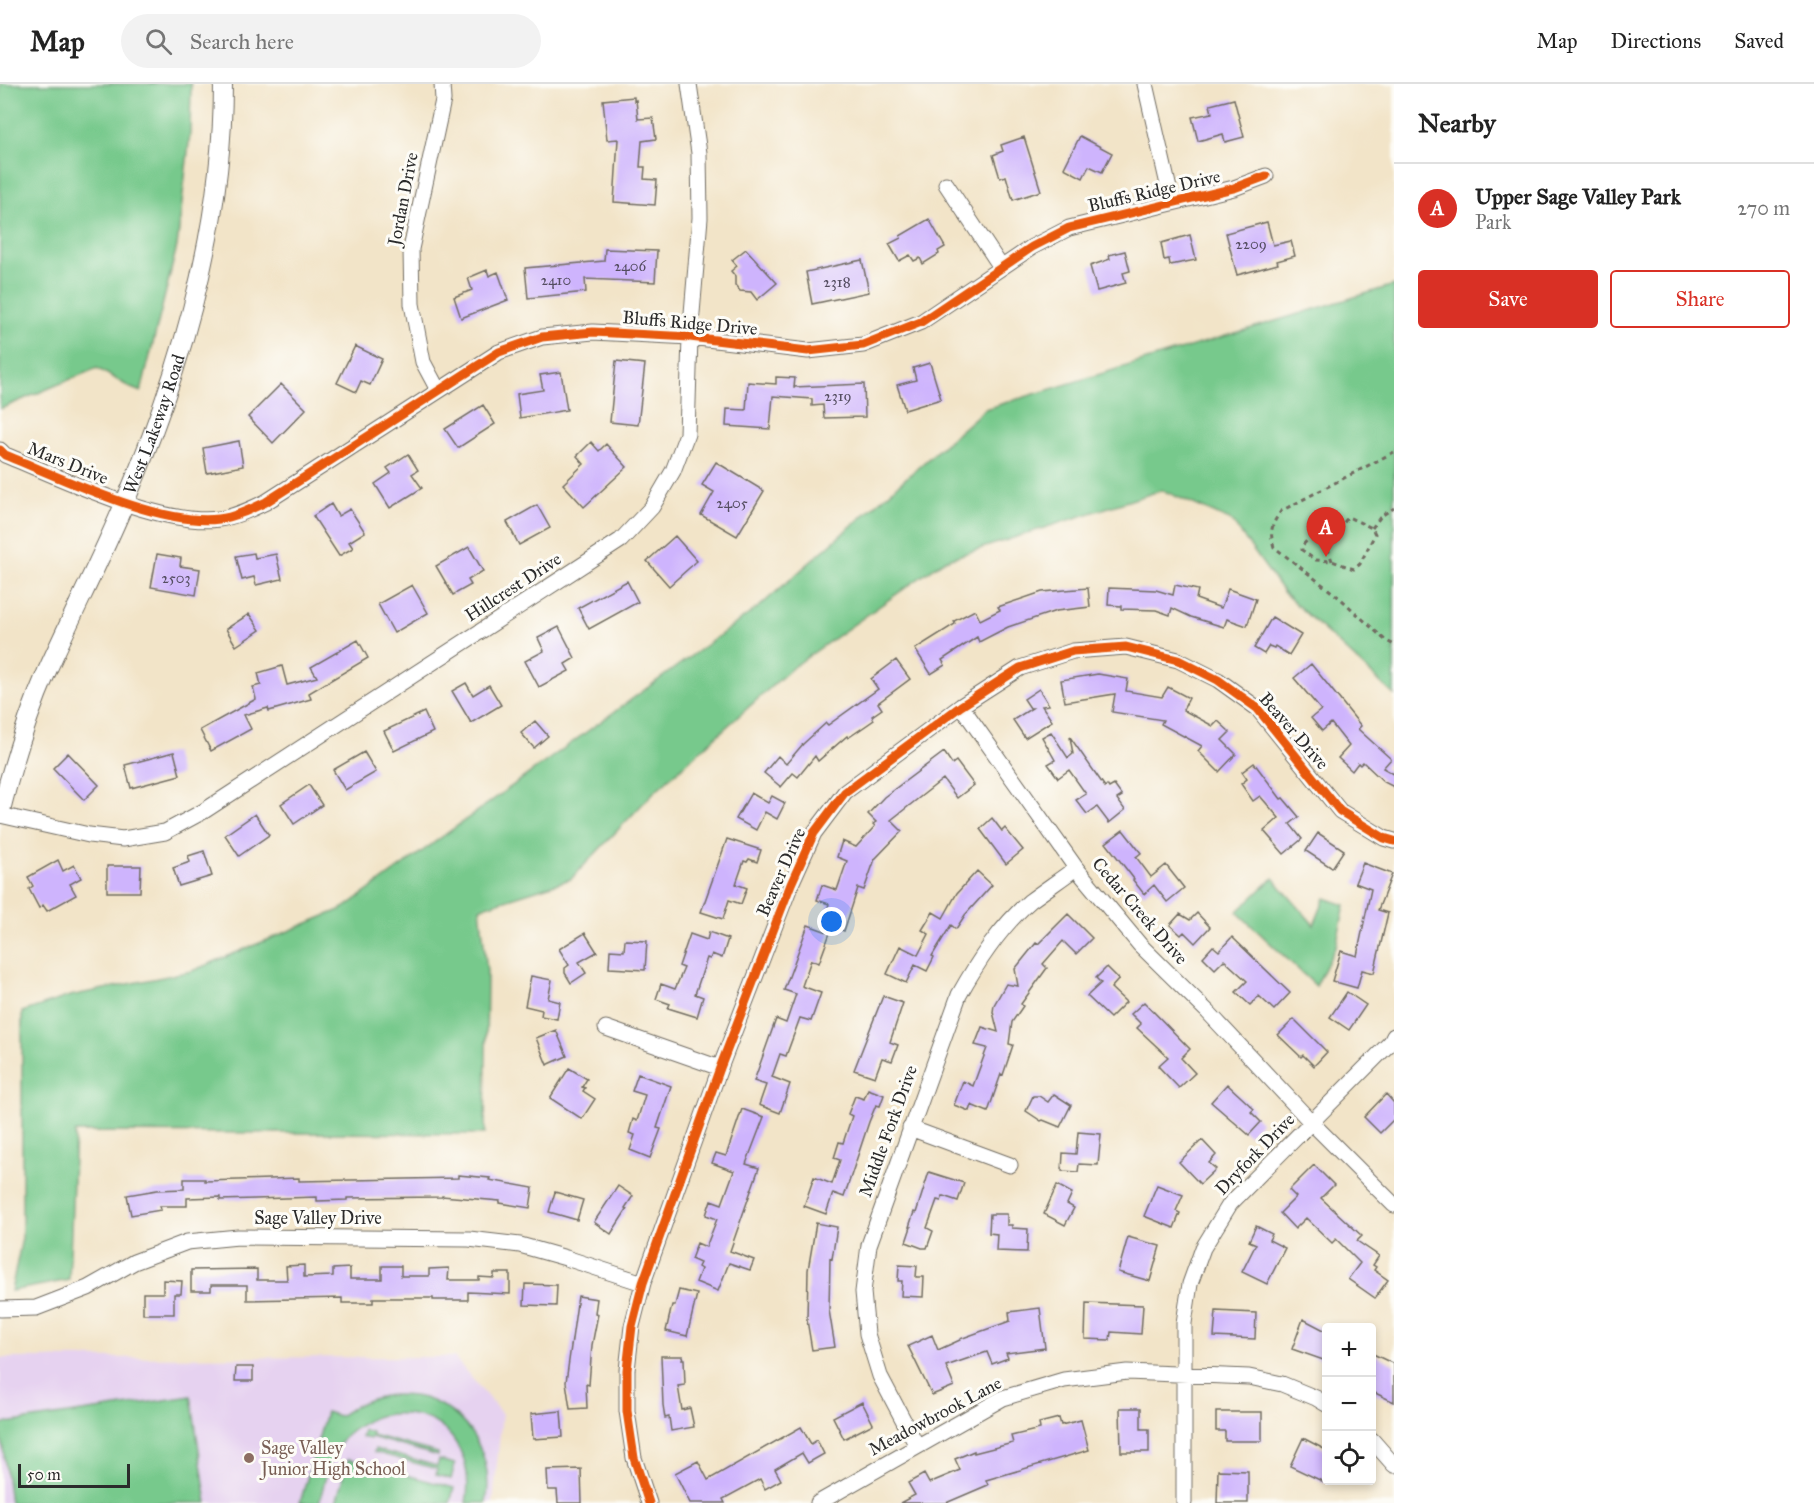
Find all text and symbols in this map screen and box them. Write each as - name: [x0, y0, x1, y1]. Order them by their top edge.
- search box: [121, 14, 541, 68]
- text: Map: [30, 24, 85, 59]
- icon: search: [142, 25, 175, 58]
- text: Search here: [190, 28, 294, 55]
- text: Map: [1537, 28, 1578, 54]
- text: Directions: [1611, 28, 1701, 54]
- text: Saved: [1734, 28, 1784, 54]
- text: Nearby: [1418, 107, 1496, 139]
- street label: Jordan Drive: [383, 150, 424, 250]
- street label: Bluffs Ridge Drive: [1086, 165, 1223, 218]
- text: Upper Sage Valley Park: [1475, 183, 1681, 210]
- text: A: [1431, 196, 1444, 220]
- text: 270 m: [1737, 196, 1790, 220]
- text: Park: [1475, 210, 1511, 234]
- house number: 2209: [1235, 235, 1267, 253]
- house number: 2406: [614, 257, 647, 275]
- button: Save: [1418, 270, 1598, 328]
- button: Share: [1610, 270, 1790, 328]
- house number: 2410: [541, 271, 571, 289]
- house number: 2318: [823, 273, 851, 291]
- street label: Bluffs Ridge Drive: [622, 306, 758, 341]
- street label: West Lakeway Road: [119, 352, 190, 497]
- house number: 2319: [824, 387, 852, 405]
- street label: Mars Drive: [24, 437, 112, 489]
- house number: 2405: [716, 494, 748, 512]
- pin: A: [1306, 508, 1346, 557]
- street label: Hillcrest Drive: [461, 548, 565, 626]
- house number: 2503: [162, 569, 191, 587]
- street label: Beaver Drive: [1255, 688, 1333, 774]
- street label: Beaver Drive: [752, 824, 810, 920]
- street label: Cedar Creek Drive: [1088, 853, 1192, 969]
- your location: [817, 907, 846, 936]
- street label: Middle Fork Drive: [854, 1062, 922, 1200]
- street label: Dryfork Drive: [1211, 1109, 1299, 1199]
- street label: Sage Valley Drive: [254, 1207, 382, 1230]
- map controls: [1322, 1323, 1376, 1485]
- button: +: [1322, 1323, 1376, 1377]
- street label: Meadowbrook Lane: [865, 1372, 1005, 1460]
- button: −: [1322, 1377, 1376, 1431]
- button: locate: [1322, 1431, 1376, 1485]
- place label: Sage Valley Junior High School: [259, 1437, 406, 1481]
- marker: Sage Valley Junior High School: [242, 1451, 256, 1465]
- scale bar: [18, 1461, 130, 1488]
- text: 50 m: [27, 1465, 61, 1484]

